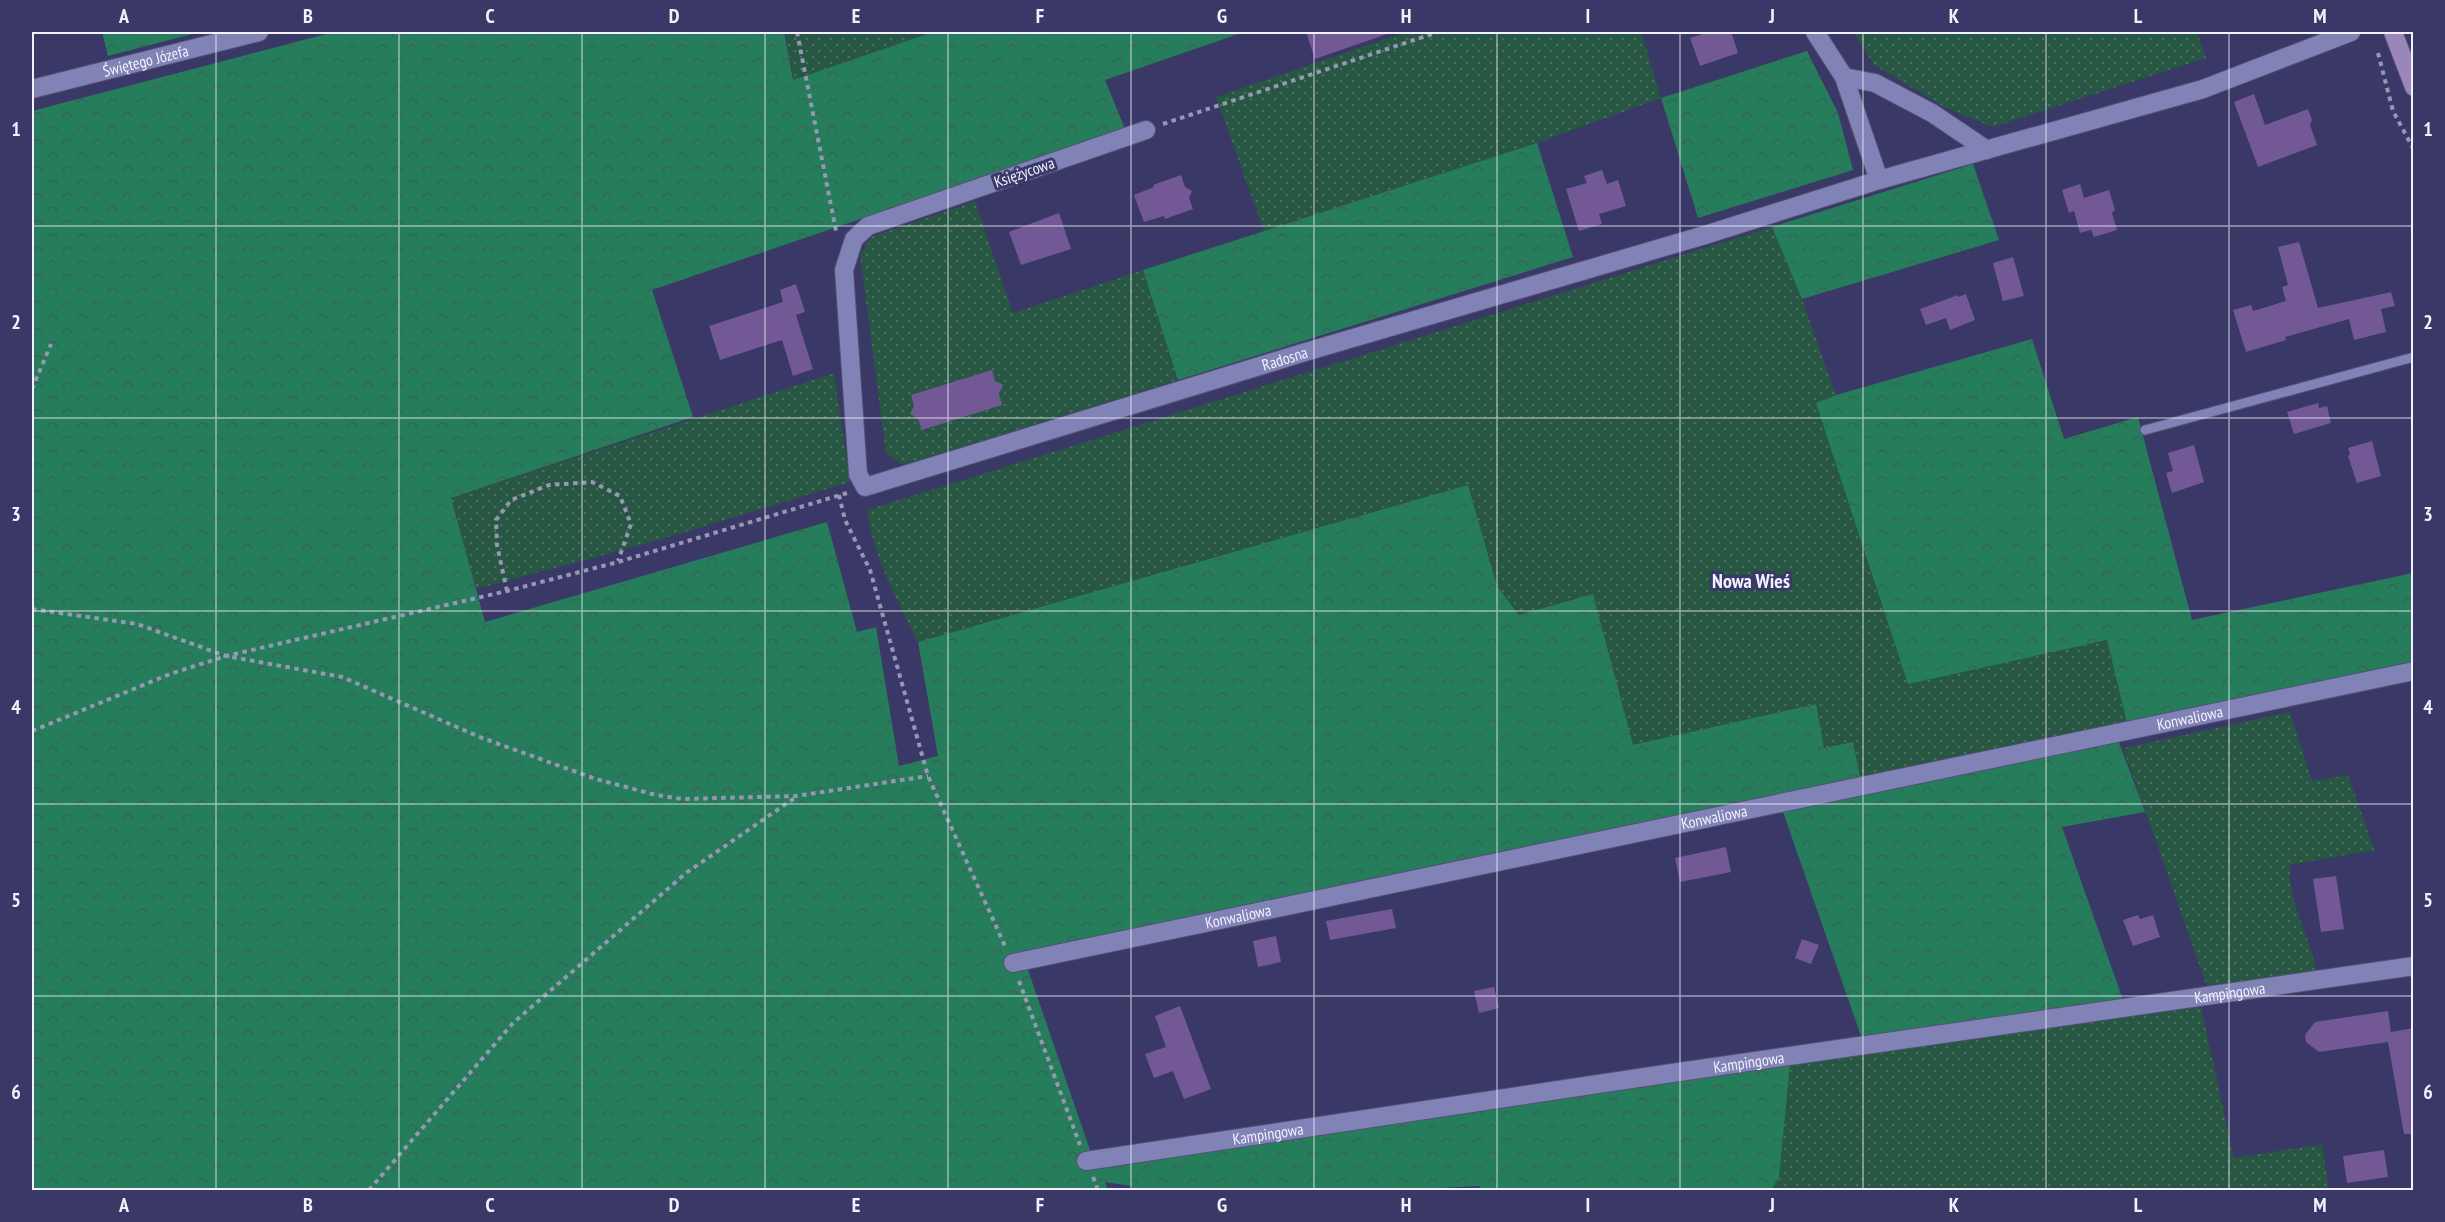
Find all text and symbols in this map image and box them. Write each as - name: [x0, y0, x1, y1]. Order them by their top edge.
- text: A: [118, 3, 130, 29]
- text: B: [303, 3, 313, 29]
- text: C: [485, 3, 495, 29]
- text: D: [669, 3, 680, 29]
- text: E: [852, 3, 860, 29]
- text: F: [1036, 3, 1044, 29]
- text: G: [1217, 3, 1227, 29]
- text: H: [1401, 3, 1411, 29]
- text: I: [1586, 3, 1590, 29]
- text: J: [1768, 3, 1775, 29]
- text: K: [1949, 3, 1960, 29]
- text: L: [2134, 3, 2143, 29]
- text: M: [2313, 3, 2327, 29]
- street label: Świętego Józefa: [101, 40, 190, 81]
- text: 1: [11, 116, 21, 142]
- text: 1: [2423, 116, 2433, 142]
- street label: Księżycowa: [991, 152, 1057, 192]
- text: 2: [11, 309, 21, 335]
- text: 2: [2423, 309, 2433, 335]
- street label: Radosna: [1259, 342, 1310, 375]
- text: 3: [11, 501, 21, 527]
- text: 3: [2423, 501, 2433, 527]
- district label: Nowa Wieś: [1712, 568, 1790, 594]
- text: 4: [11, 694, 21, 720]
- text: 4: [2423, 694, 2433, 720]
- street label: Konwaliowa: [2155, 701, 2225, 734]
- street label: Konwaliowa: [1679, 800, 1749, 834]
- text: 5: [11, 887, 21, 913]
- text: 5: [2423, 887, 2433, 913]
- street label: Konwaliowa: [1203, 899, 1273, 933]
- street label: Kampingowa: [2193, 978, 2266, 1008]
- street label: Kampingowa: [1712, 1047, 1785, 1077]
- text: 6: [11, 1079, 21, 1105]
- text: 6: [2423, 1079, 2433, 1105]
- street label: Kampingowa: [1231, 1118, 1305, 1149]
- text: A: [118, 1192, 130, 1218]
- text: B: [303, 1192, 313, 1218]
- text: C: [485, 1192, 495, 1218]
- text: D: [669, 1192, 680, 1218]
- text: E: [852, 1192, 860, 1218]
- text: F: [1036, 1192, 1044, 1218]
- text: G: [1217, 1192, 1227, 1218]
- text: H: [1401, 1192, 1411, 1218]
- text: I: [1586, 1192, 1590, 1218]
- text: J: [1768, 1192, 1775, 1218]
- text: K: [1949, 1192, 1960, 1218]
- text: L: [2134, 1192, 2143, 1218]
- text: M: [2313, 1192, 2327, 1218]

